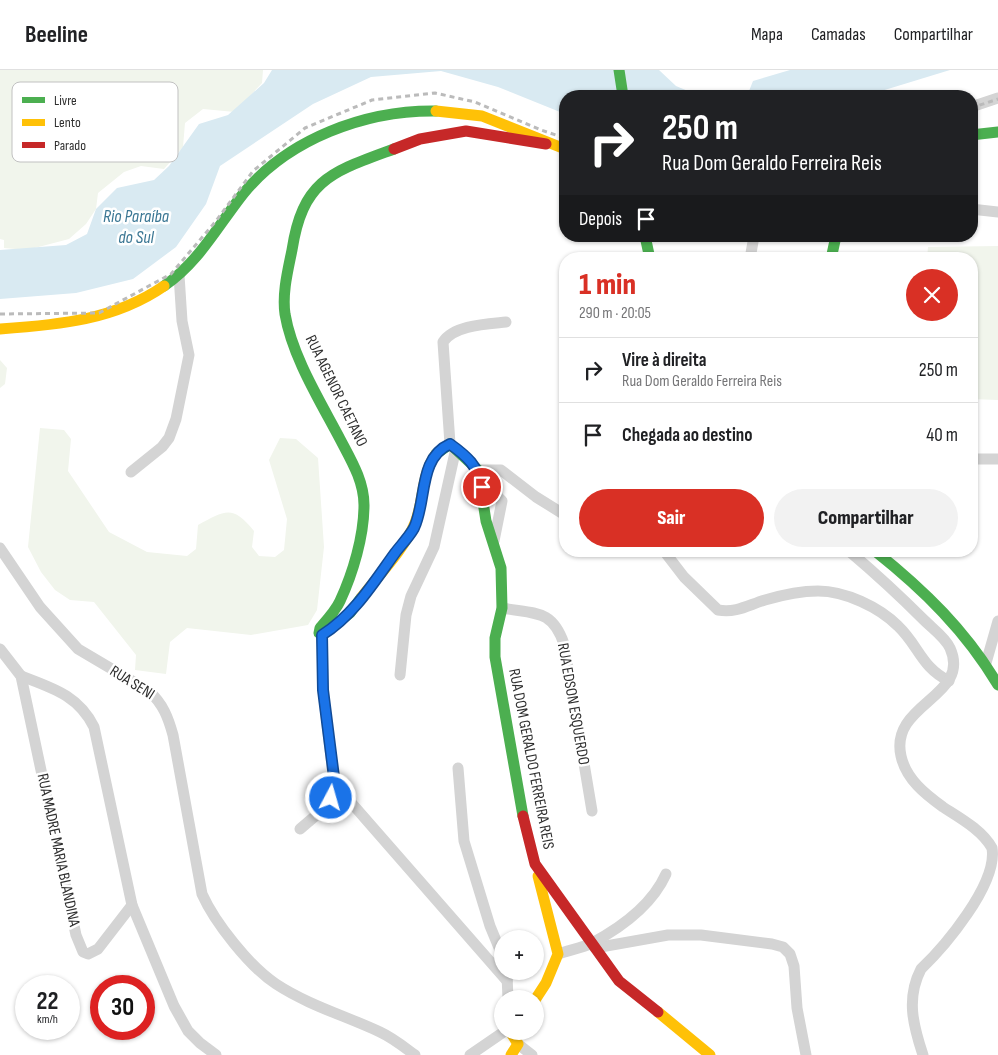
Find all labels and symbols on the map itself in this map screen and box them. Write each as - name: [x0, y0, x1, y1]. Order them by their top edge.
- legend: [12, 82, 178, 162]
- text: Livre: [54, 92, 77, 109]
- text: Lento: [54, 114, 81, 131]
- text: Parado: [54, 137, 86, 154]
- water label: Rio Paraíba do Sul: [103, 206, 170, 248]
- street label: RUA AGENOR CAETANO: [301, 332, 371, 450]
- pin: [461, 466, 503, 508]
- street label: RUA EDSON ESQUERDO: [553, 642, 593, 766]
- street label: RUA SENI: [106, 662, 158, 704]
- street label: RUA DOM GERALDO FERREIRA REIS: [504, 667, 558, 851]
- position arrow: [304, 771, 356, 823]
- street label: RUA MADRE MARIA BLANDINA: [32, 772, 84, 928]
- speed limit sign: 30: [90, 975, 155, 1040]

